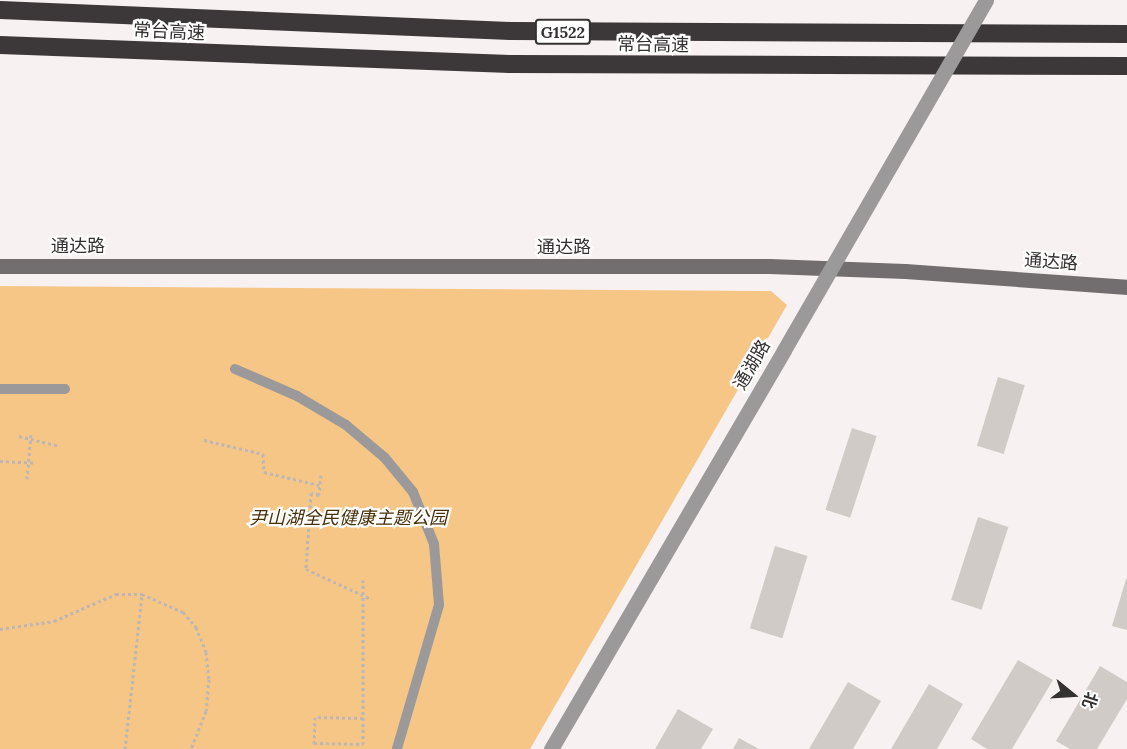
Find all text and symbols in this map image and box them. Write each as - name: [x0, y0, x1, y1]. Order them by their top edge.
- street label: 常台高速: [132, 19, 206, 45]
- road number: G1522: [534, 19, 592, 45]
- street label: 常台高速: [617, 34, 689, 56]
- street label: 通达路: [51, 235, 105, 257]
- street label: 通达路: [537, 236, 591, 258]
- street label: 通达路: [1023, 249, 1079, 275]
- street label: 通湖路: [729, 336, 775, 394]
- park label: 尹山湖全民健康主题公园: [249, 507, 447, 529]
- north arrow: [1043, 665, 1103, 725]
- text: 北: [1078, 690, 1102, 711]

